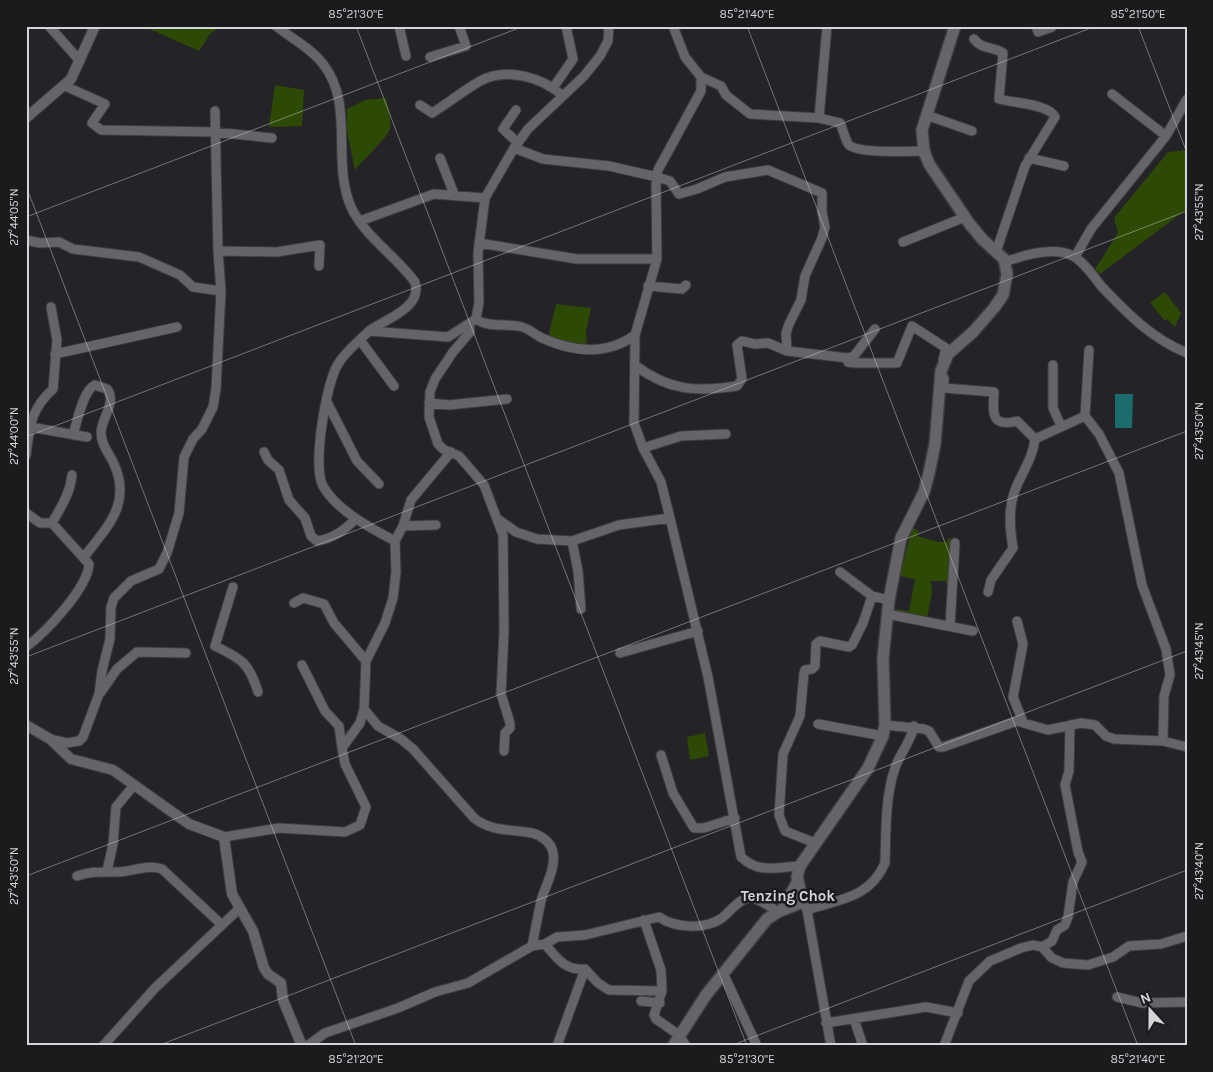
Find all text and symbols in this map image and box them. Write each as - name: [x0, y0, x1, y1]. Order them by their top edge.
- text: 85°21'30"E: [328, 7, 384, 21]
- text: 85°21'40"E: [719, 7, 775, 21]
- text: 85°21'50"E: [1110, 7, 1166, 21]
- text: 27°43'55"N: [1192, 183, 1206, 241]
- text: 27°44'05"N: [7, 188, 21, 246]
- text: 27°43'50"N: [1192, 402, 1206, 460]
- text: 27°44'00"N: [7, 407, 21, 465]
- text: 27°43'45"N: [1192, 622, 1206, 680]
- text: 27°43'55"N: [7, 627, 21, 685]
- text: 27°43'40"N: [1192, 842, 1206, 900]
- text: 27°43'50"N: [7, 847, 21, 905]
- district label: Tenzing Chok: [741, 887, 835, 905]
- north arrow: [1126, 984, 1176, 1034]
- text: N: [1138, 989, 1153, 1008]
- text: 85°21'20"E: [328, 1052, 384, 1066]
- text: 85°21'30"E: [719, 1052, 775, 1066]
- text: 85°21'40"E: [1110, 1052, 1166, 1066]

